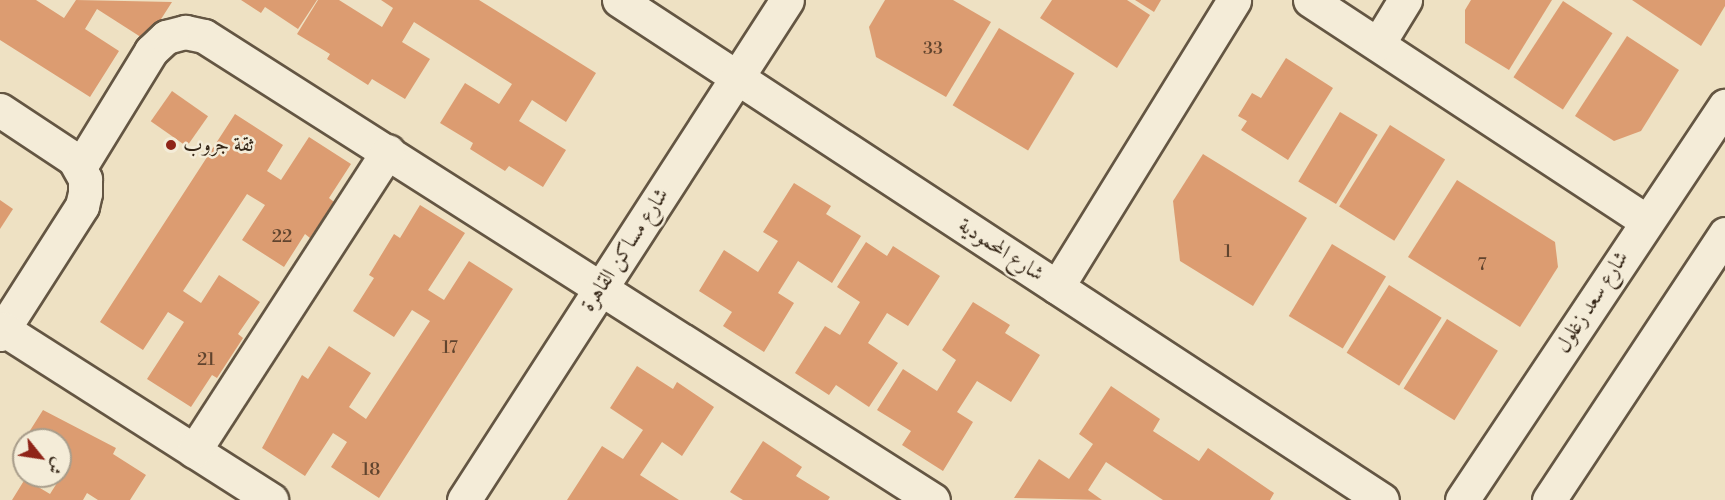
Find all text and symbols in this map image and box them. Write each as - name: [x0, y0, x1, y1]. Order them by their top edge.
- house number: 33: [923, 38, 943, 60]
- place label: ثقة جروب: [183, 132, 253, 158]
- marker: ثقة جروب: [164, 138, 178, 152]
- street label: شارع مساكن القاهرة: [576, 184, 674, 316]
- street label: شارع المحمودية: [953, 213, 1049, 287]
- house number: 22: [272, 226, 292, 248]
- house number: 1: [1224, 241, 1232, 263]
- street label: شارع سعد زغلول: [1550, 247, 1634, 357]
- house number: 7: [1477, 254, 1487, 276]
- house number: 17: [442, 337, 458, 359]
- house number: 21: [197, 349, 215, 371]
- north arrow: [12, 428, 72, 488]
- text: ش: [43, 454, 68, 478]
- house number: 18: [362, 459, 380, 481]

